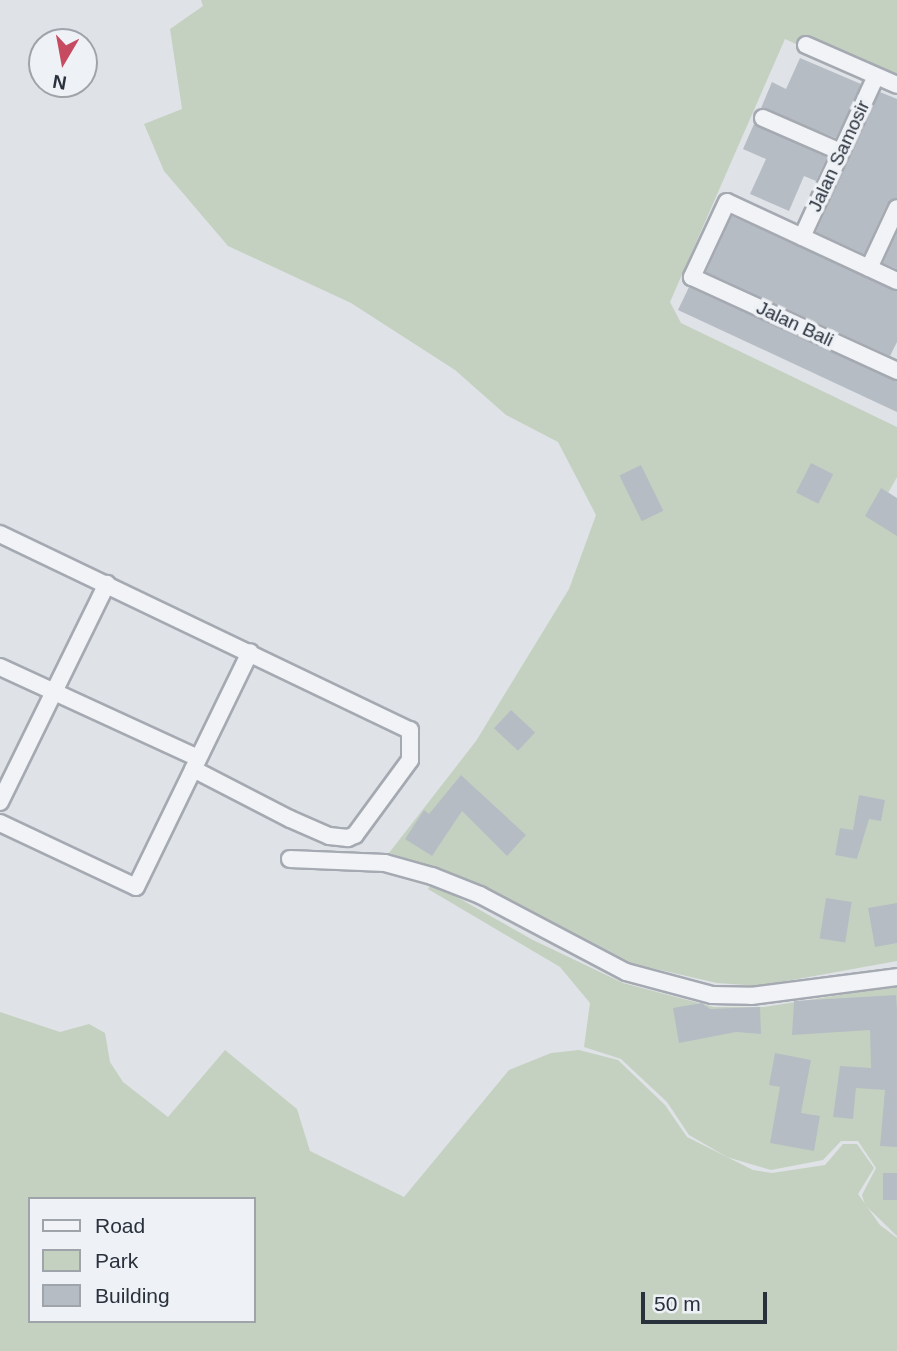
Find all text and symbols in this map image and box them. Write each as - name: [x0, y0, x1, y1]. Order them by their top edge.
- north arrow: [28, 28, 98, 98]
- text: N: [51, 71, 68, 94]
- street label: Jalan Samosir: [803, 97, 875, 215]
- street label: Jalan Bali: [753, 296, 837, 352]
- legend: [28, 1197, 256, 1323]
- text: Road: [95, 1214, 145, 1237]
- text: Park: [95, 1249, 138, 1272]
- scale bar: [645, 1278, 771, 1322]
- text: Building: [95, 1284, 170, 1307]
- text: 50 m: [654, 1292, 701, 1315]

